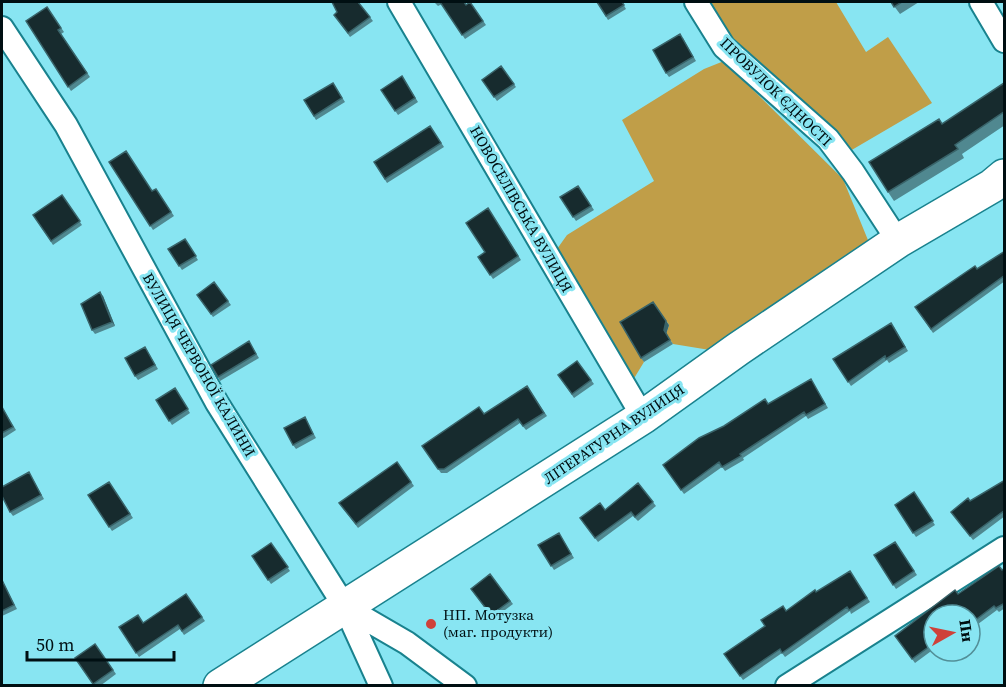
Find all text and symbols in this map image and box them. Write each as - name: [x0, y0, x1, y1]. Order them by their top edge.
- street label: ПРОВУЛОК ЄДНОСТІ: [716, 33, 837, 151]
- street label: НОВОСЕЛІВСЬКА ВУЛИЦЯ: [465, 122, 578, 296]
- street label: ВУЛИЦЯ ЧЕРВОНОЇ КАЛИНИ: [138, 269, 261, 461]
- street label: ЛІТЕРАТУРНА ВУЛИЦЯ: [539, 378, 689, 489]
- north arrow: [922, 603, 982, 663]
- place label: НП. Мотузка (маг. продукти): [443, 604, 553, 642]
- marker: НП. Мотузка (маг. продукти): [424, 617, 438, 631]
- text: Пн: [954, 618, 979, 643]
- scale bar: [27, 624, 174, 662]
- text: 50 m: [36, 632, 74, 657]

